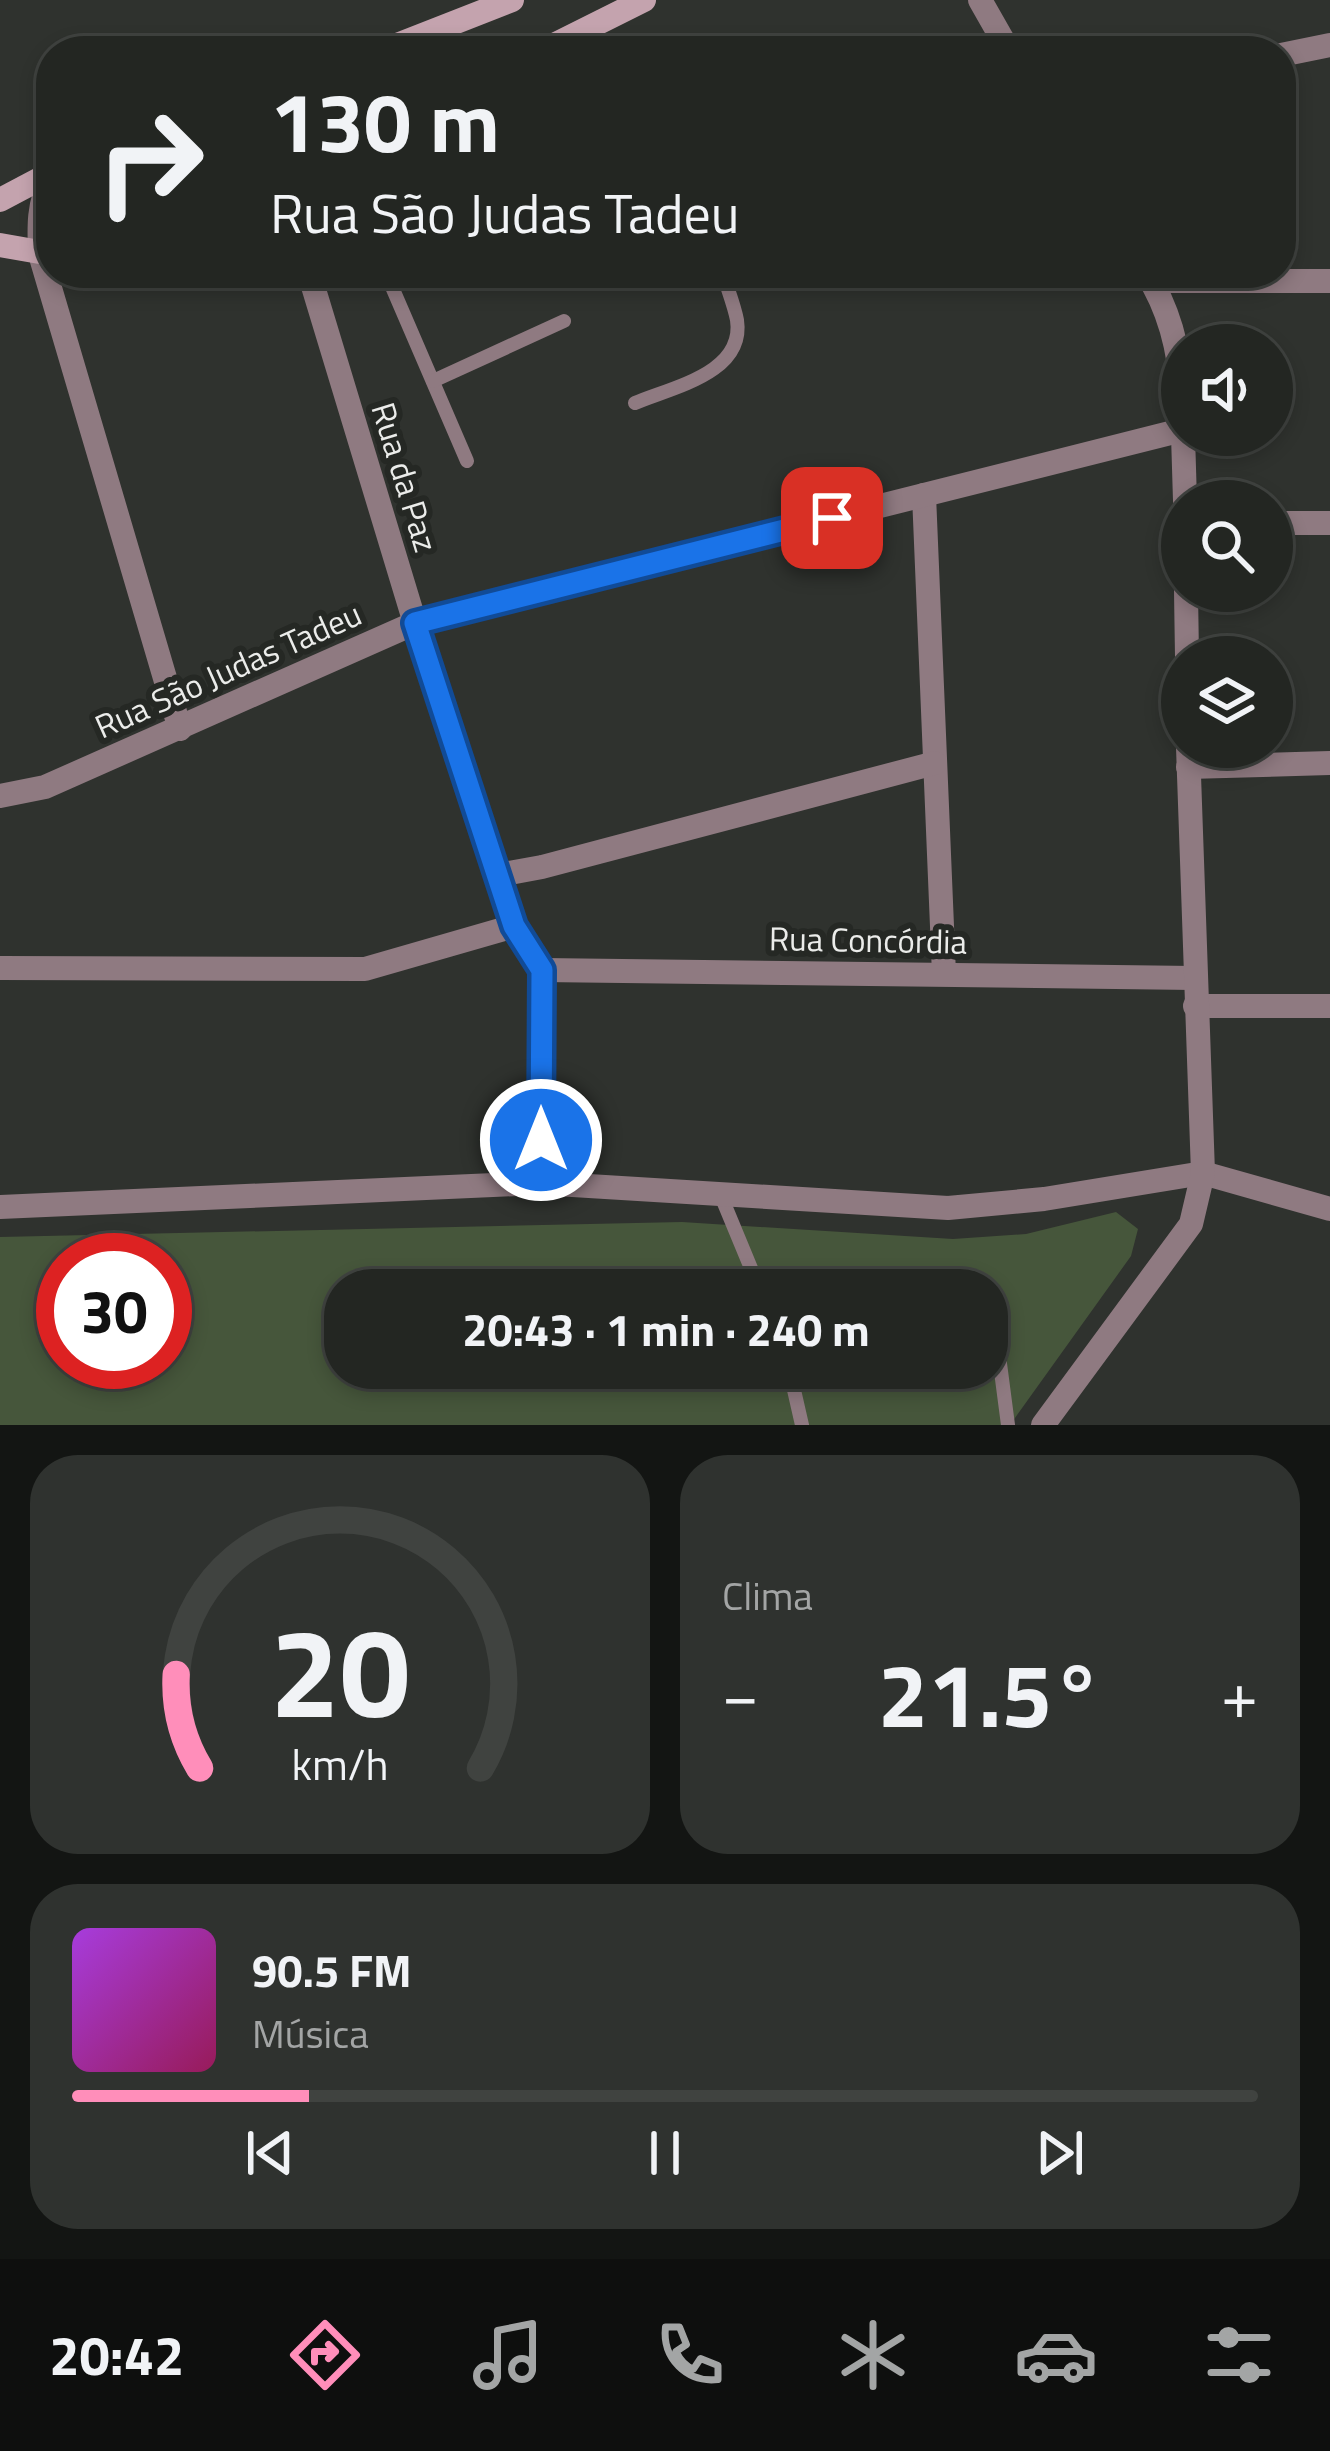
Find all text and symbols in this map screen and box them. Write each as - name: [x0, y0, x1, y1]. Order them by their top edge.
- text: 130 m: [270, 57, 500, 185]
- icon: right: [72, 84, 228, 240]
- text: Rua São Judas Tadeu: [270, 172, 739, 254]
- map controls: [1161, 324, 1293, 768]
- button: sound: [1161, 324, 1293, 456]
- street label: Rua da Paz: [359, 396, 451, 558]
- pin: [781, 467, 883, 569]
- button: search: [1161, 480, 1293, 612]
- icon: arrive: [799, 485, 865, 551]
- street label: Rua São Judas Tadeu: [87, 589, 369, 751]
- button: layers: [1161, 636, 1293, 768]
- street label: Rua Concórdia: [769, 913, 967, 967]
- position arrow: [478, 1077, 604, 1203]
- speed limit sign: 30: [36, 1233, 192, 1389]
- text: 20:43 · 1 min · 240 m: [462, 1295, 870, 1363]
- text: Clima: [722, 1566, 813, 1625]
- text: 20: [270, 1576, 410, 1765]
- text: 21.5°: [878, 1625, 1102, 1762]
- text: −: [722, 1643, 759, 1744]
- text: +: [1221, 1643, 1258, 1744]
- text: km/h: [291, 1730, 389, 1796]
- text: 90.5 FM: [252, 1936, 412, 2004]
- text: Música: [252, 2004, 369, 2063]
- icon: previous: [237, 2120, 303, 2186]
- icon: pause: [632, 2120, 698, 2186]
- icon: next: [1027, 2120, 1093, 2186]
- icon: directions: [283, 2313, 367, 2397]
- icon: music: [466, 2313, 550, 2397]
- icon: phone: [648, 2313, 732, 2397]
- icon: climate: [831, 2313, 915, 2397]
- icon: car: [1014, 2313, 1098, 2397]
- icon: filters: [1197, 2313, 1281, 2397]
- text: 20:42: [49, 2314, 184, 2396]

